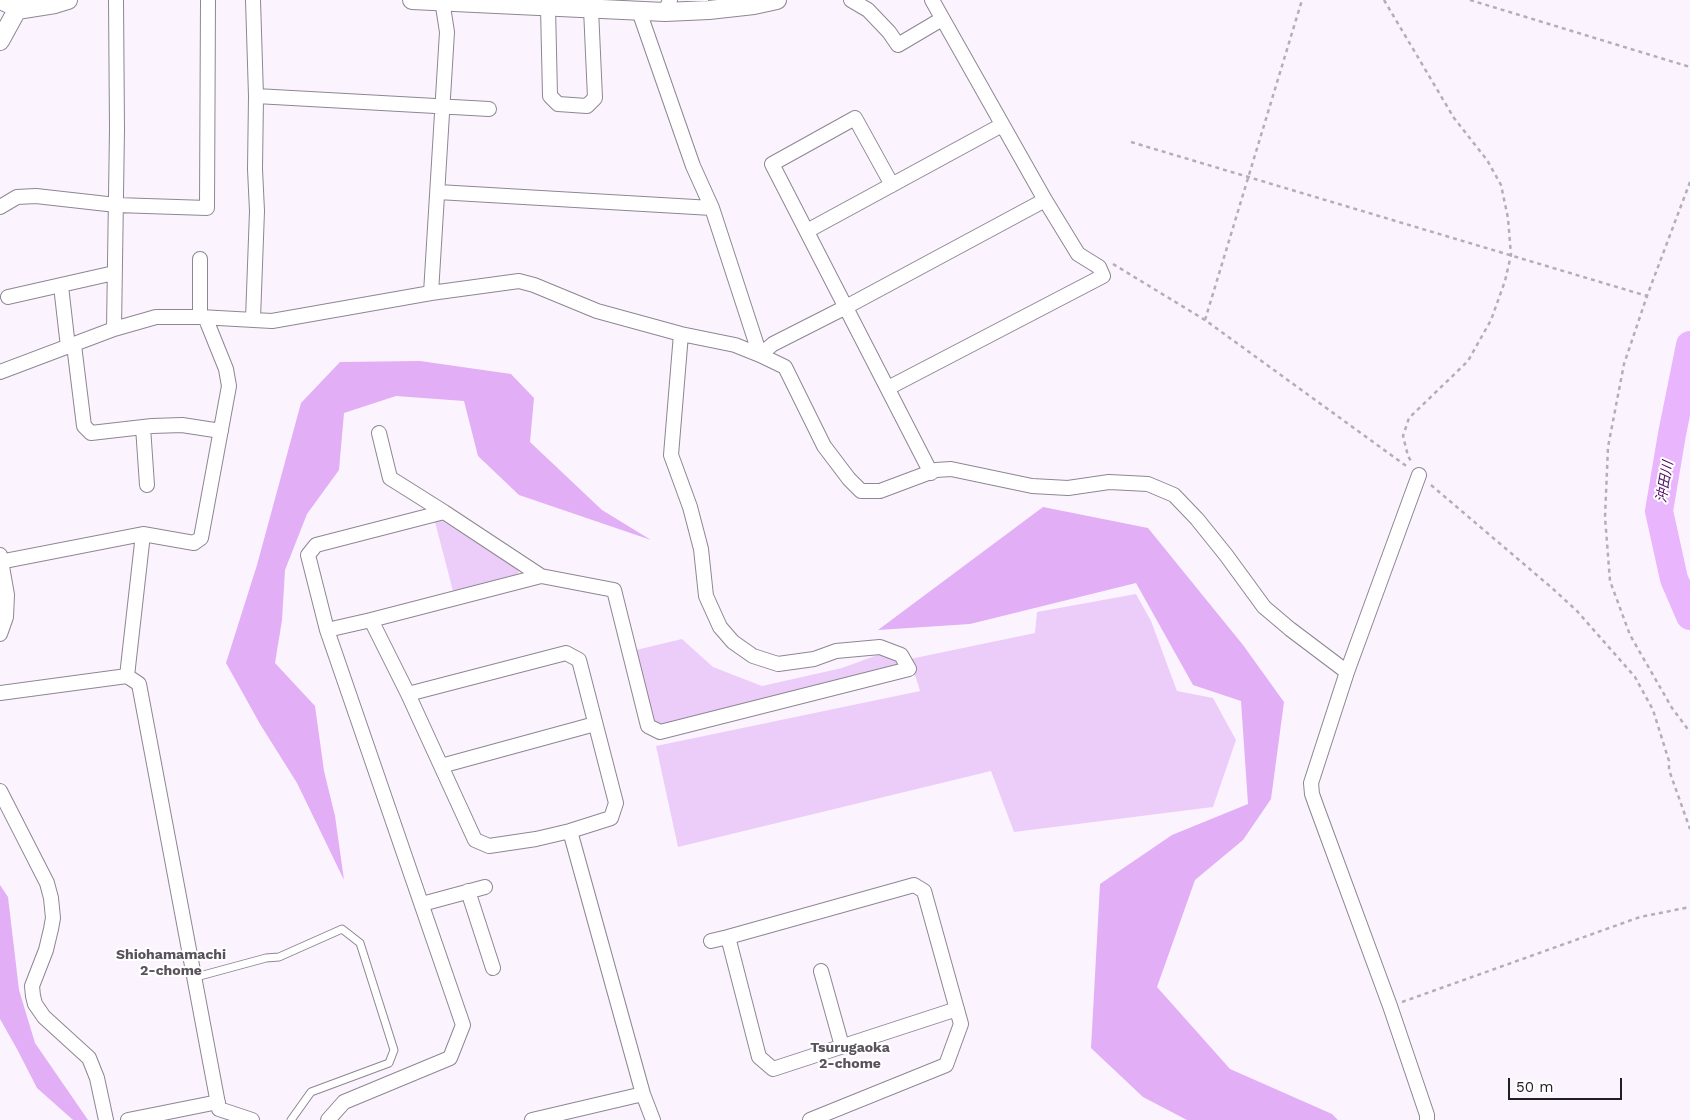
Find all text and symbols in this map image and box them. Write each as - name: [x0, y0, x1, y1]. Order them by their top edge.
- water label: 沖田川: [1653, 460, 1677, 504]
- district label: Shiohamamachi 2-chome: [116, 947, 226, 980]
- district label: Tsurugaoka 2-chome: [810, 1040, 890, 1072]
- scale bar: [1510, 1068, 1624, 1100]
- text: 50 m: [1516, 1078, 1553, 1096]

